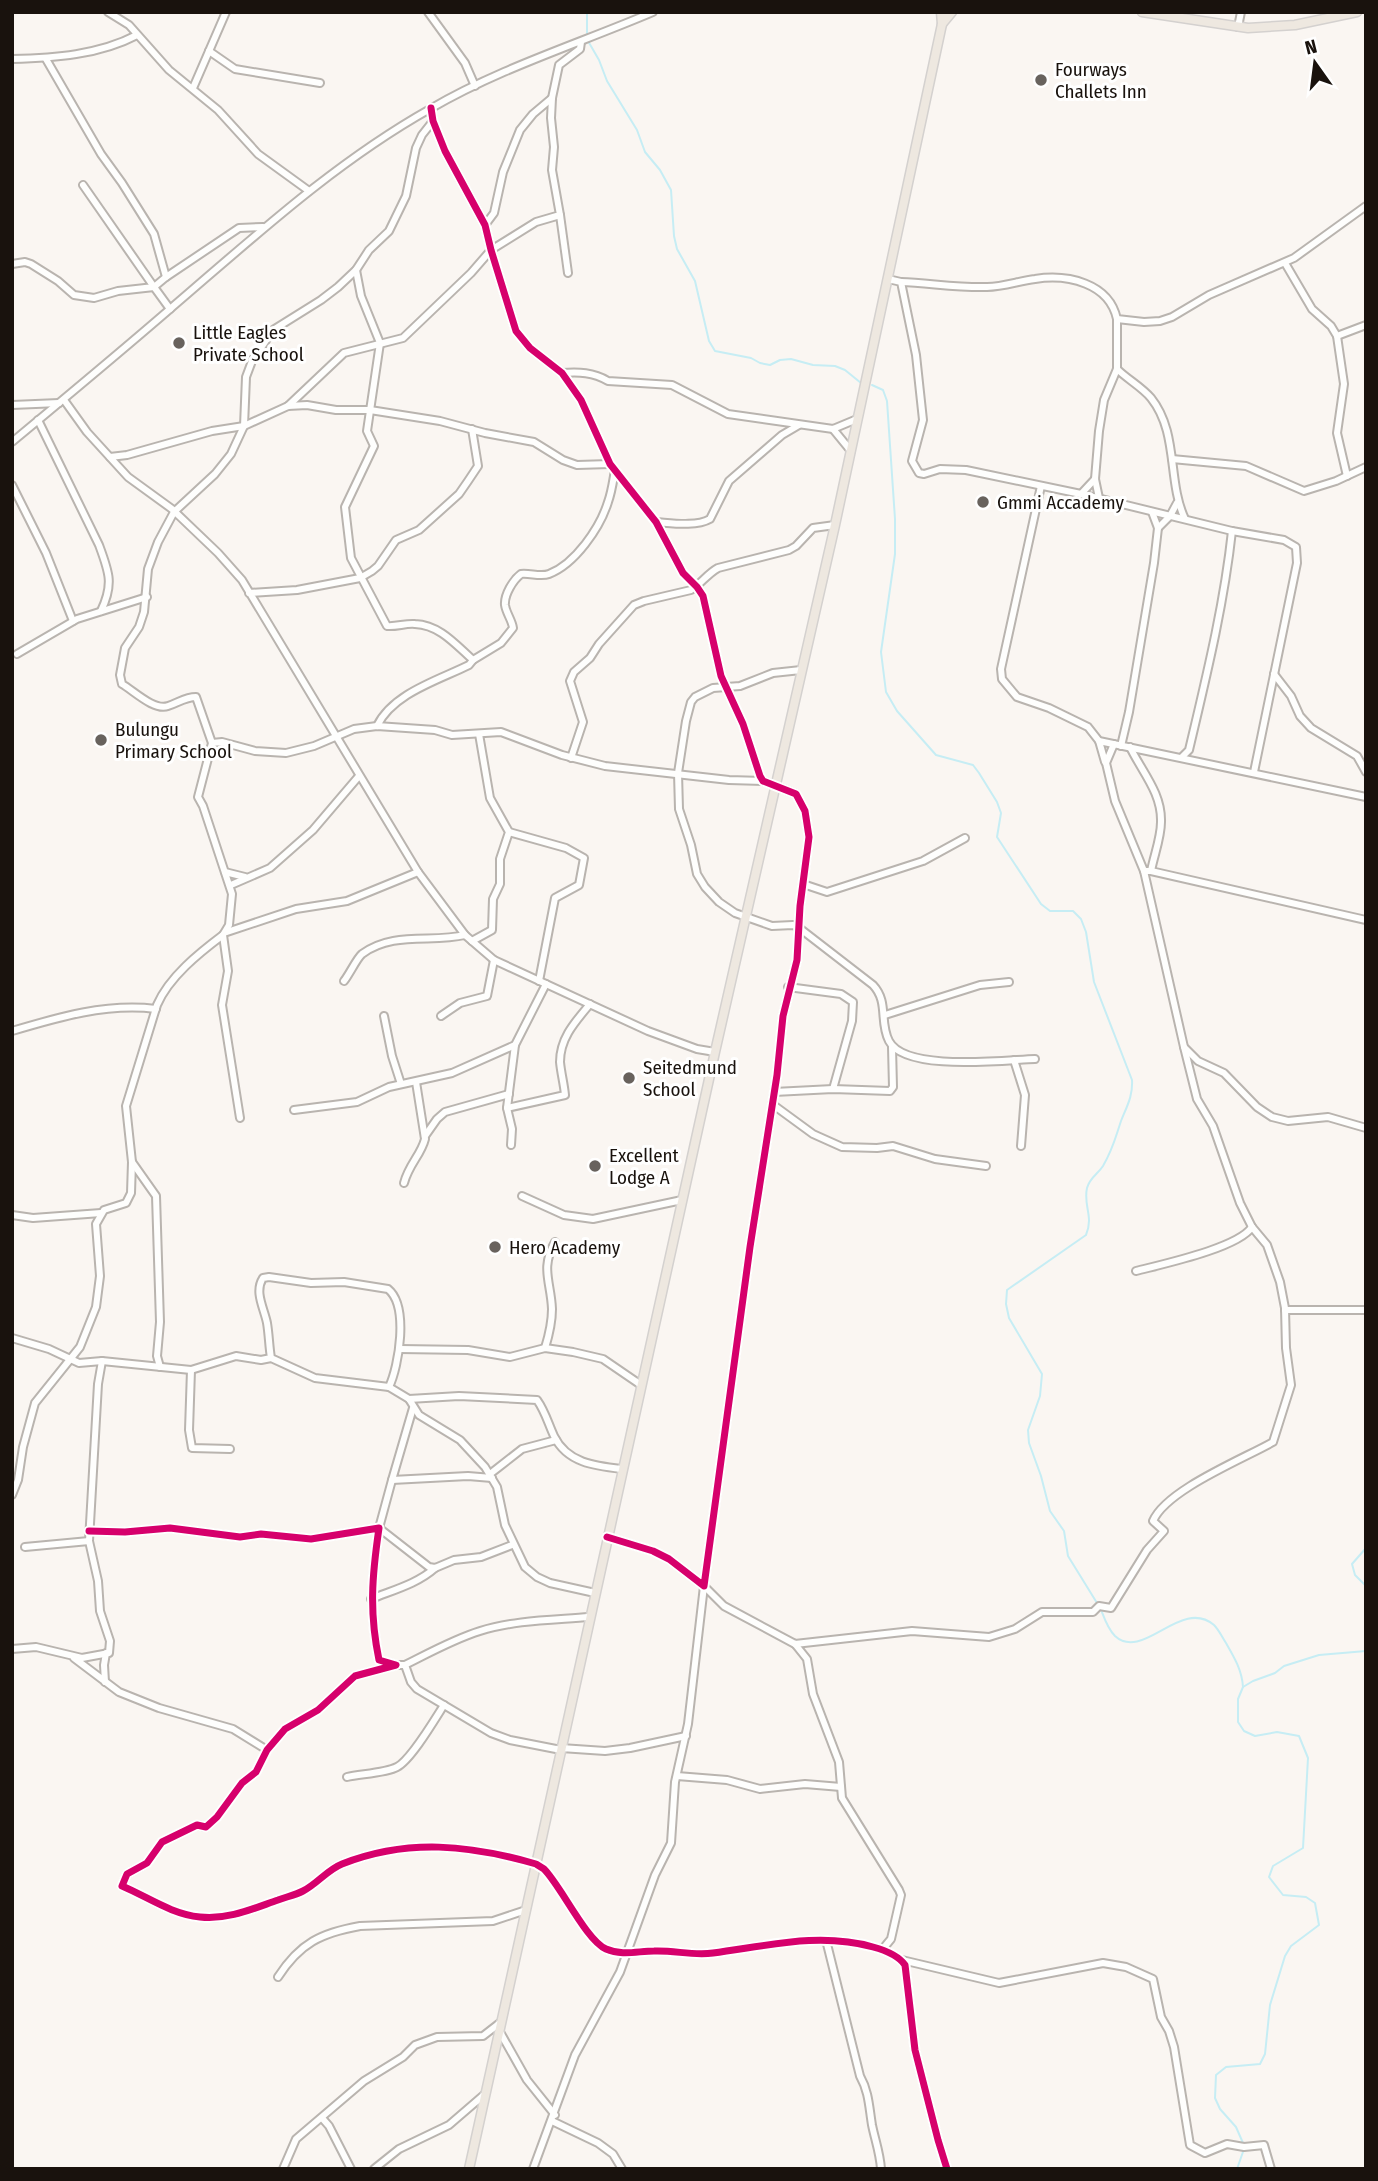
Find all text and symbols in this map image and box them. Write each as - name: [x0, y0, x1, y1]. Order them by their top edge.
- north arrow: [1280, 28, 1350, 98]
- text: N: [1303, 34, 1319, 60]
- place label: Fourways Challets Inn: [1055, 58, 1147, 103]
- marker: Fourways Challets Inn: [1033, 72, 1049, 88]
- place label: Little Eagles Private School: [193, 321, 304, 366]
- marker: Little Eagles Private School: [171, 335, 187, 351]
- place label: Gmmi Accademy: [997, 491, 1124, 514]
- marker: Gmmi Accademy: [975, 494, 991, 510]
- place label: Bulungu Primary School: [115, 718, 232, 763]
- marker: Bulungu Primary School: [93, 732, 109, 748]
- place label: Seitedmund School: [643, 1056, 737, 1101]
- marker: Seitedmund School: [621, 1070, 637, 1086]
- place label: Excellent Lodge A: [609, 1144, 680, 1189]
- marker: Excellent Lodge A: [587, 1158, 603, 1174]
- place label: Hero Academy: [509, 1236, 621, 1259]
- marker: Hero Academy: [487, 1239, 503, 1255]

